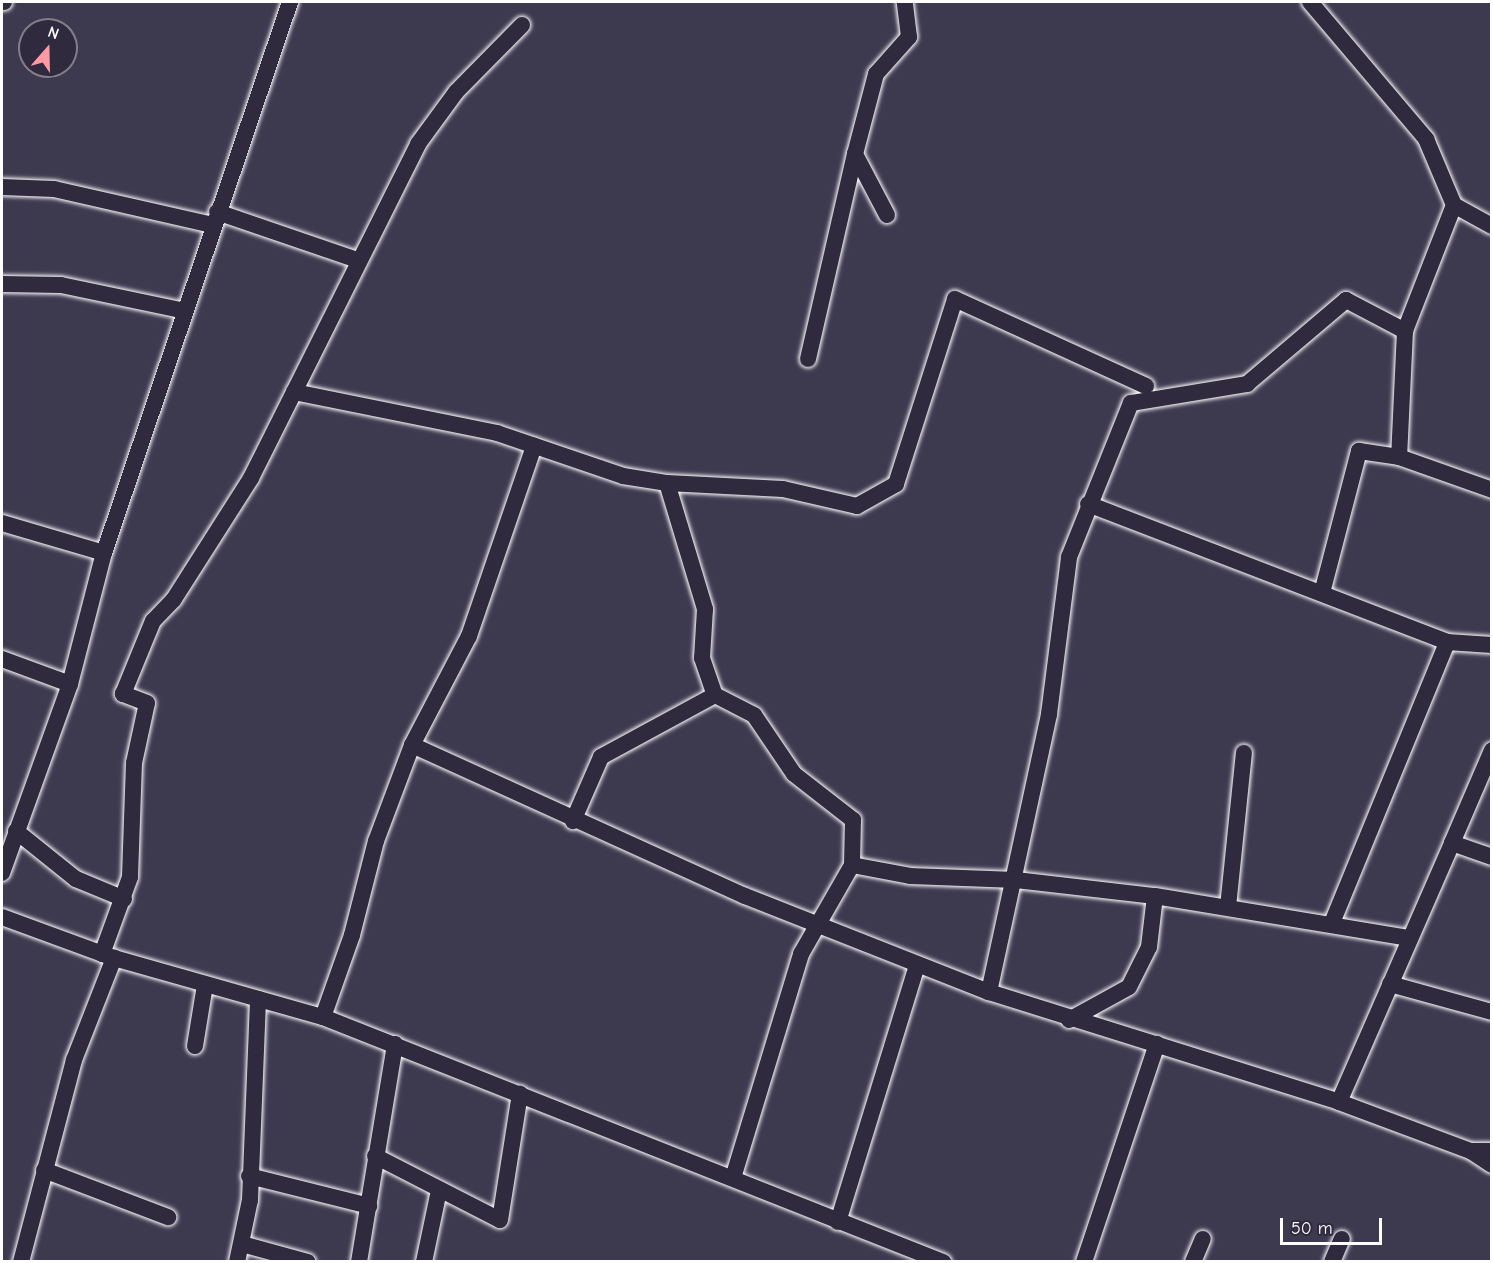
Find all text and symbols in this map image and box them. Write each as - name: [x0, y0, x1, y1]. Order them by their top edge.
- north arrow: [18, 18, 78, 78]
- text: N: [45, 23, 61, 43]
- scale bar: [1283, 1206, 1385, 1244]
- text: 50 m: [1291, 1218, 1333, 1239]

